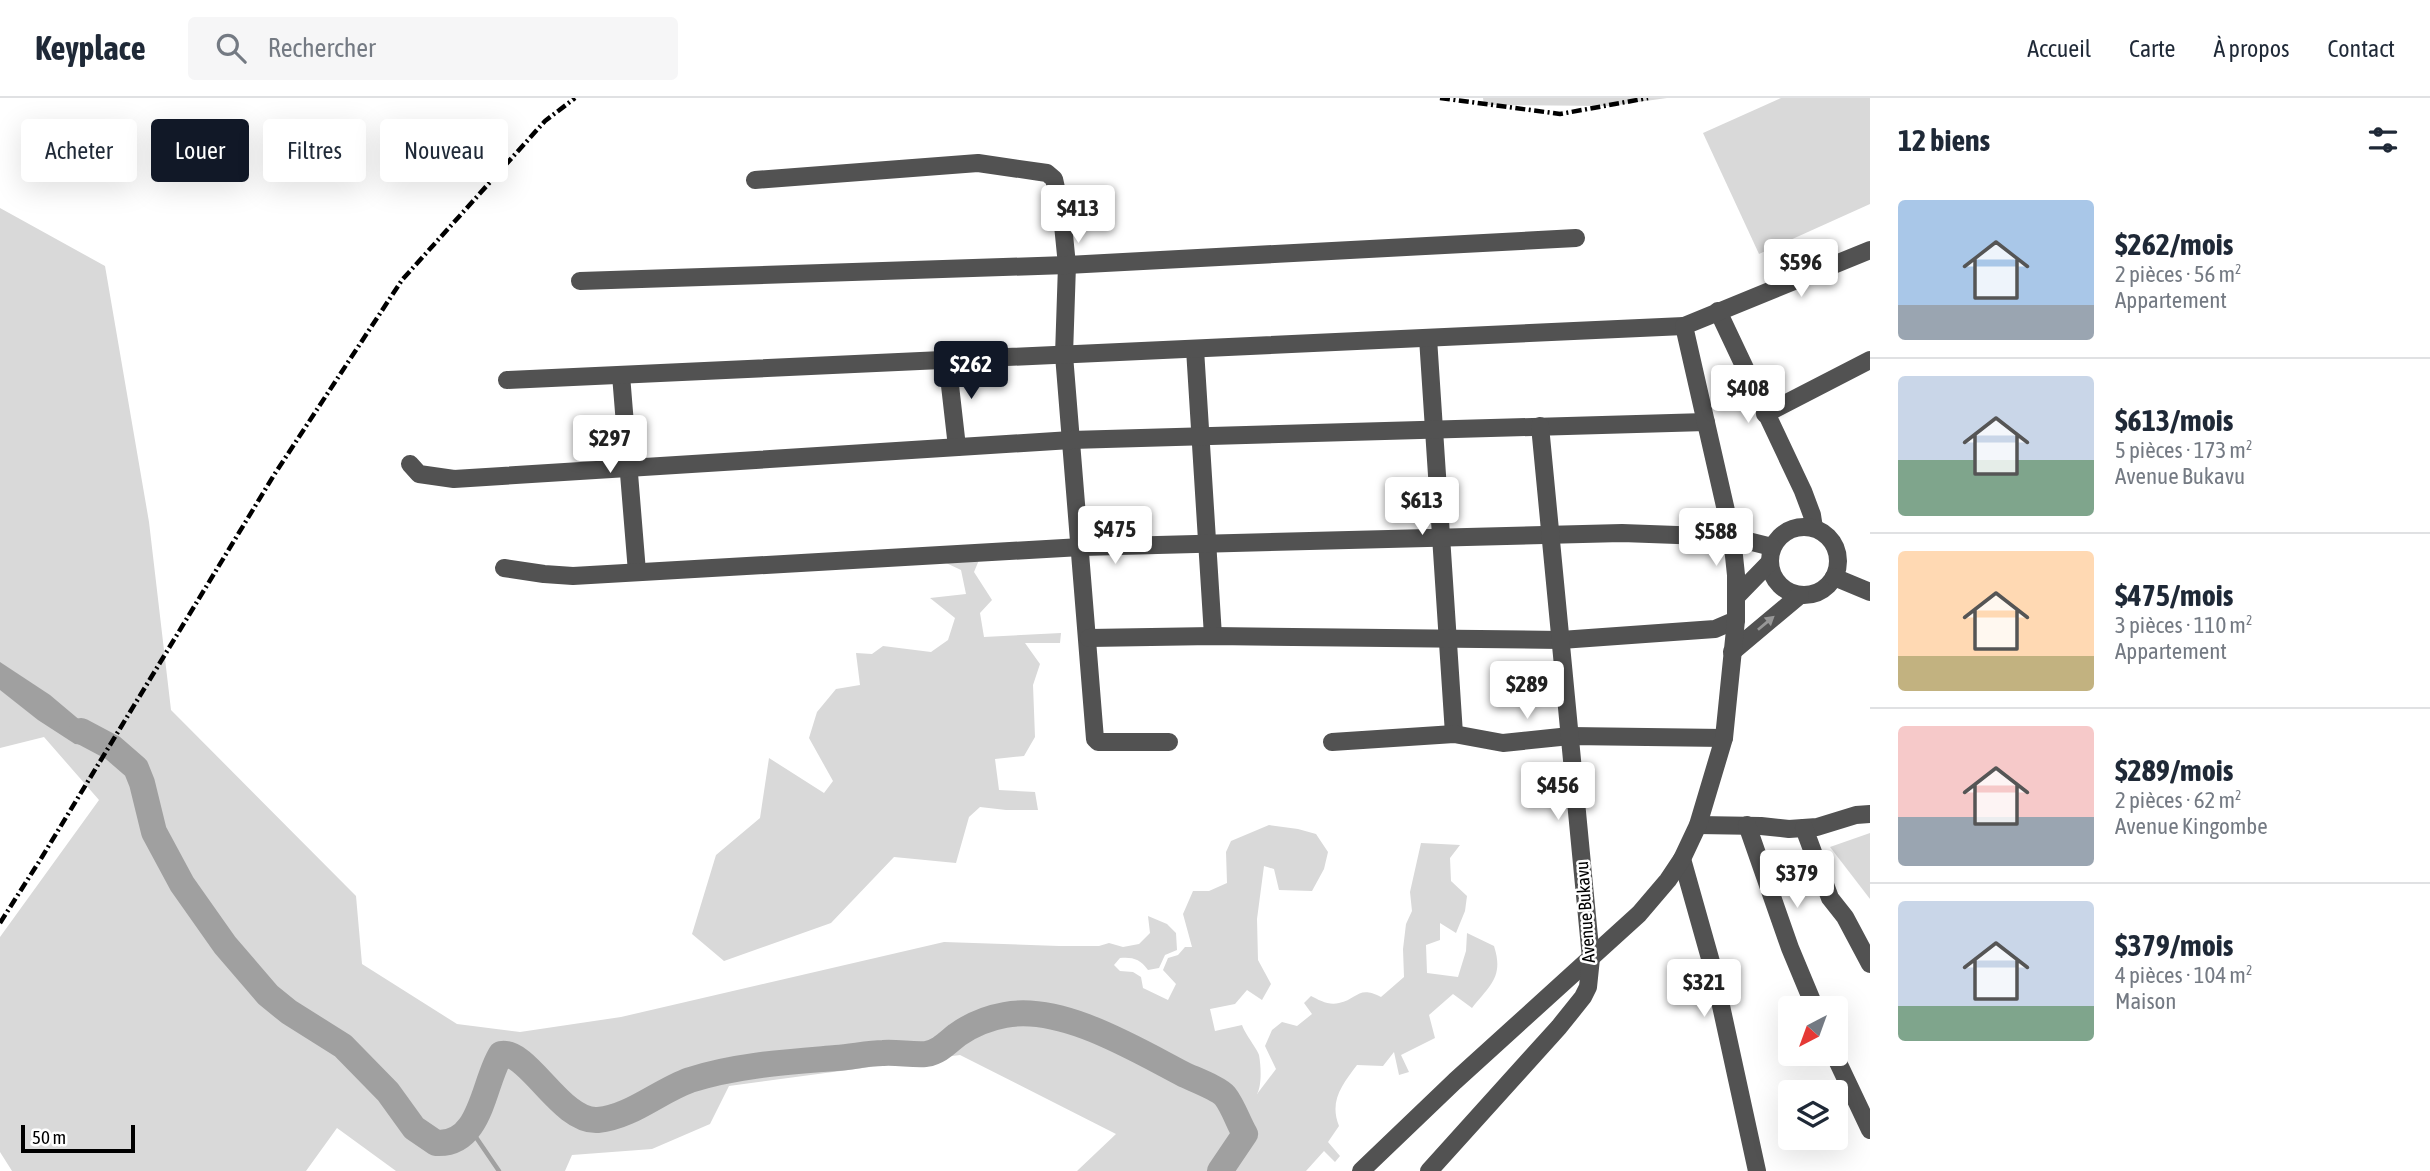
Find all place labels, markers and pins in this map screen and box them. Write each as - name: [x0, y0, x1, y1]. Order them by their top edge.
- pin: $413: [1037, 186, 1119, 245]
- pin: $596: [1760, 240, 1842, 299]
- pin: $262: [930, 342, 1012, 401]
- pin: $408: [1707, 366, 1789, 425]
- pin: $297: [569, 416, 651, 475]
- pin: $613: [1381, 478, 1463, 537]
- pin: $475: [1074, 506, 1156, 566]
- pin: $588: [1675, 508, 1757, 568]
- pin: $289: [1486, 662, 1568, 721]
- pin: $456: [1517, 762, 1599, 822]
- pin: $379: [1756, 850, 1838, 910]
- pin: $321: [1663, 960, 1745, 1019]

